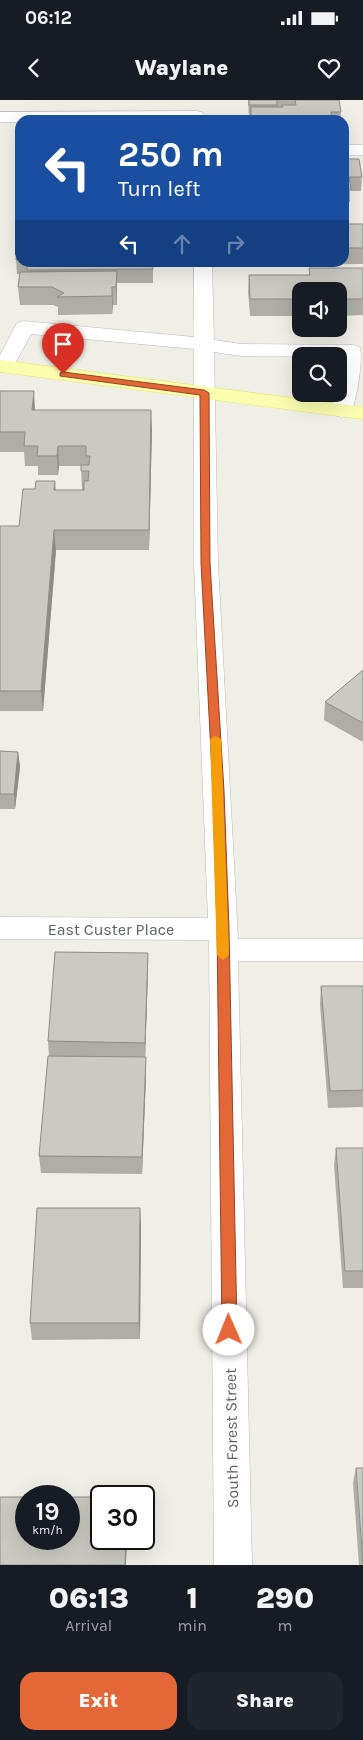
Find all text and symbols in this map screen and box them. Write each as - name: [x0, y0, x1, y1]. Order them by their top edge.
- text: 06:12: [25, 7, 72, 29]
- icon: back: [20, 54, 48, 82]
- icon: heart: [315, 54, 343, 82]
- text: Waylane: [135, 55, 228, 81]
- text: 250 m: [118, 134, 224, 175]
- icon: left: [35, 135, 100, 200]
- text: Turn left: [118, 176, 201, 202]
- icon: left: [115, 230, 143, 258]
- icon: ahead: [168, 230, 196, 258]
- icon: right: [221, 230, 249, 258]
- map controls: [292, 282, 347, 402]
- button: sound: [292, 282, 347, 337]
- pin: [42, 323, 84, 374]
- icon: arrive: [49, 330, 77, 358]
- button: search: [292, 347, 347, 402]
- street label: East Custer Place: [48, 920, 174, 939]
- position arrow: [202, 1303, 254, 1355]
- street label: South Forest Street: [221, 1368, 242, 1508]
- speed limit sign: 30: [90, 1485, 155, 1550]
- text: 19: [35, 1497, 60, 1526]
- text: km/h: [32, 1523, 63, 1537]
- text: 06:13: [49, 1580, 129, 1616]
- text: 1: [187, 1580, 198, 1616]
- text: 290: [256, 1580, 314, 1616]
- text: Arrival: [65, 1616, 112, 1635]
- text: min: [178, 1616, 207, 1635]
- text: m: [278, 1616, 292, 1635]
- button: Exit: [20, 1672, 177, 1730]
- button: Share: [187, 1672, 343, 1730]

